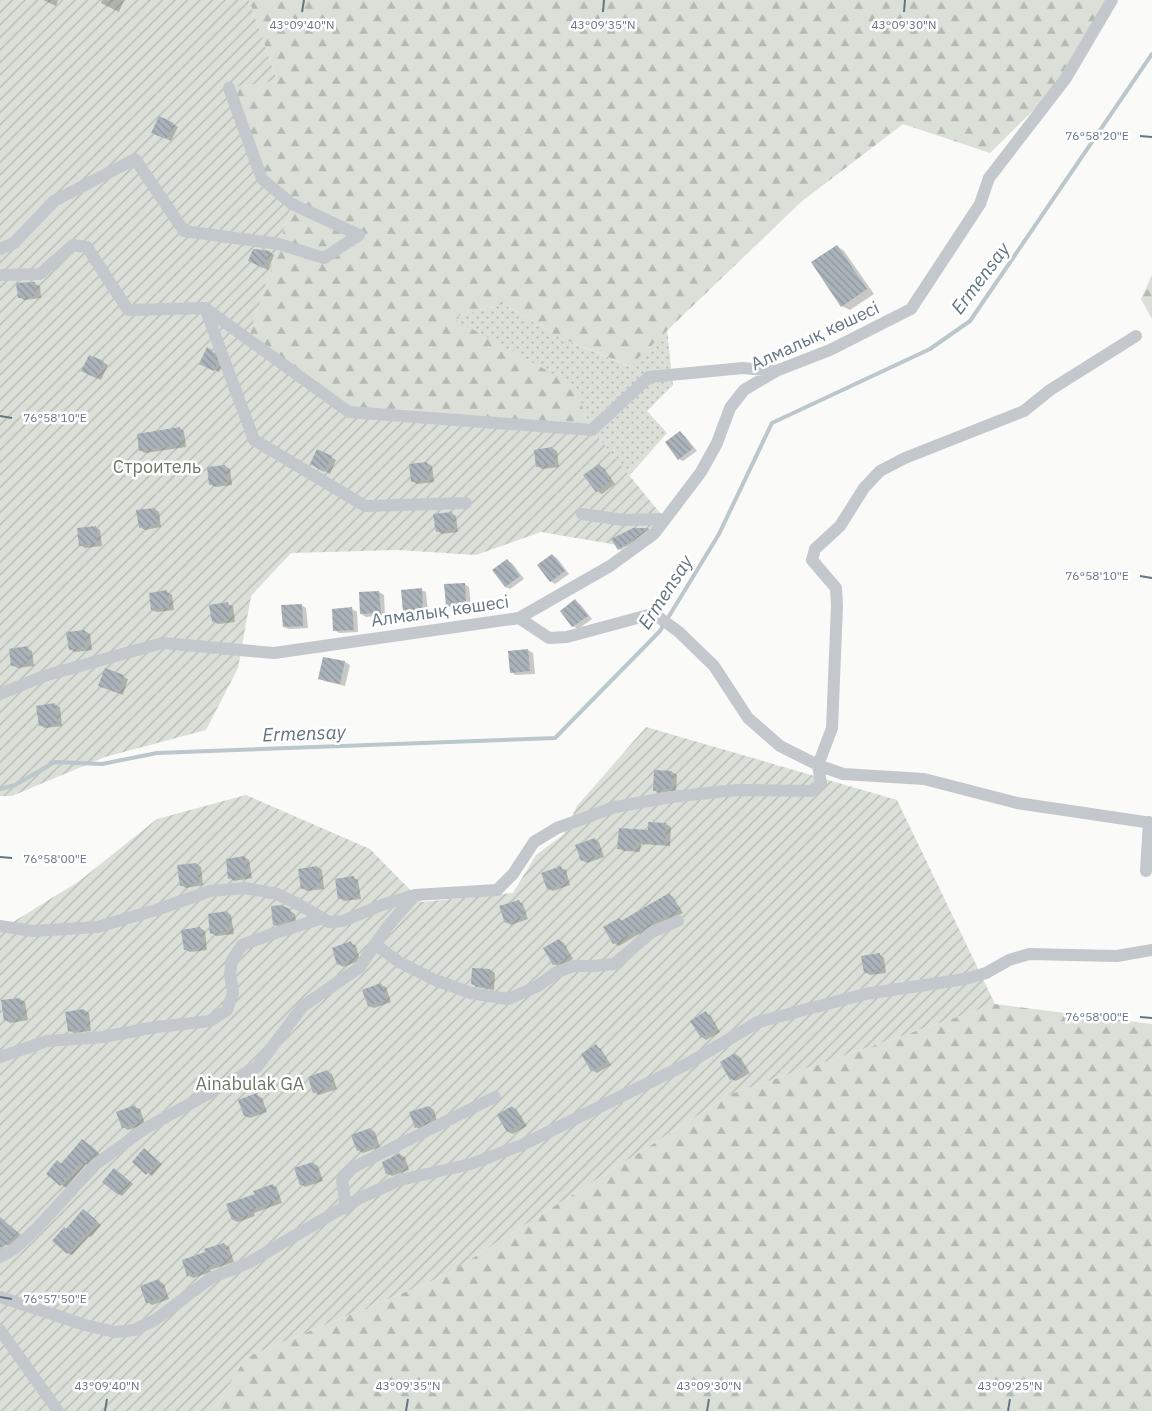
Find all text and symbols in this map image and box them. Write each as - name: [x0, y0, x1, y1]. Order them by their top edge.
- text: 43°09'40"N: [269, 17, 335, 32]
- text: 43°09'35"N: [570, 17, 636, 32]
- text: 43°09'30"N: [871, 17, 937, 32]
- text: 76°58'20"E: [1065, 128, 1129, 143]
- water label: Ermensay: [945, 237, 1015, 319]
- street label: Алмалық көшесі: [747, 296, 883, 375]
- text: 76°58'10"E: [23, 410, 87, 425]
- park label: Строитель: [113, 455, 201, 478]
- water label: Ermensay: [632, 550, 698, 633]
- text: 76°58'10"E: [1065, 568, 1129, 583]
- street label: Алмалық көшесі: [369, 589, 510, 632]
- water label: Ermensay: [262, 720, 347, 746]
- text: 76°58'00"E: [23, 851, 87, 866]
- text: 76°58'00"E: [1065, 1009, 1129, 1024]
- park label: Ainabulak GA: [196, 1072, 305, 1095]
- text: 76°57'50"E: [23, 1291, 87, 1306]
- text: 43°09'40"N: [74, 1378, 140, 1393]
- text: 43°09'35"N: [375, 1378, 441, 1393]
- text: 43°09'30"N: [676, 1378, 742, 1393]
- text: 43°09'25"N: [977, 1378, 1043, 1393]

